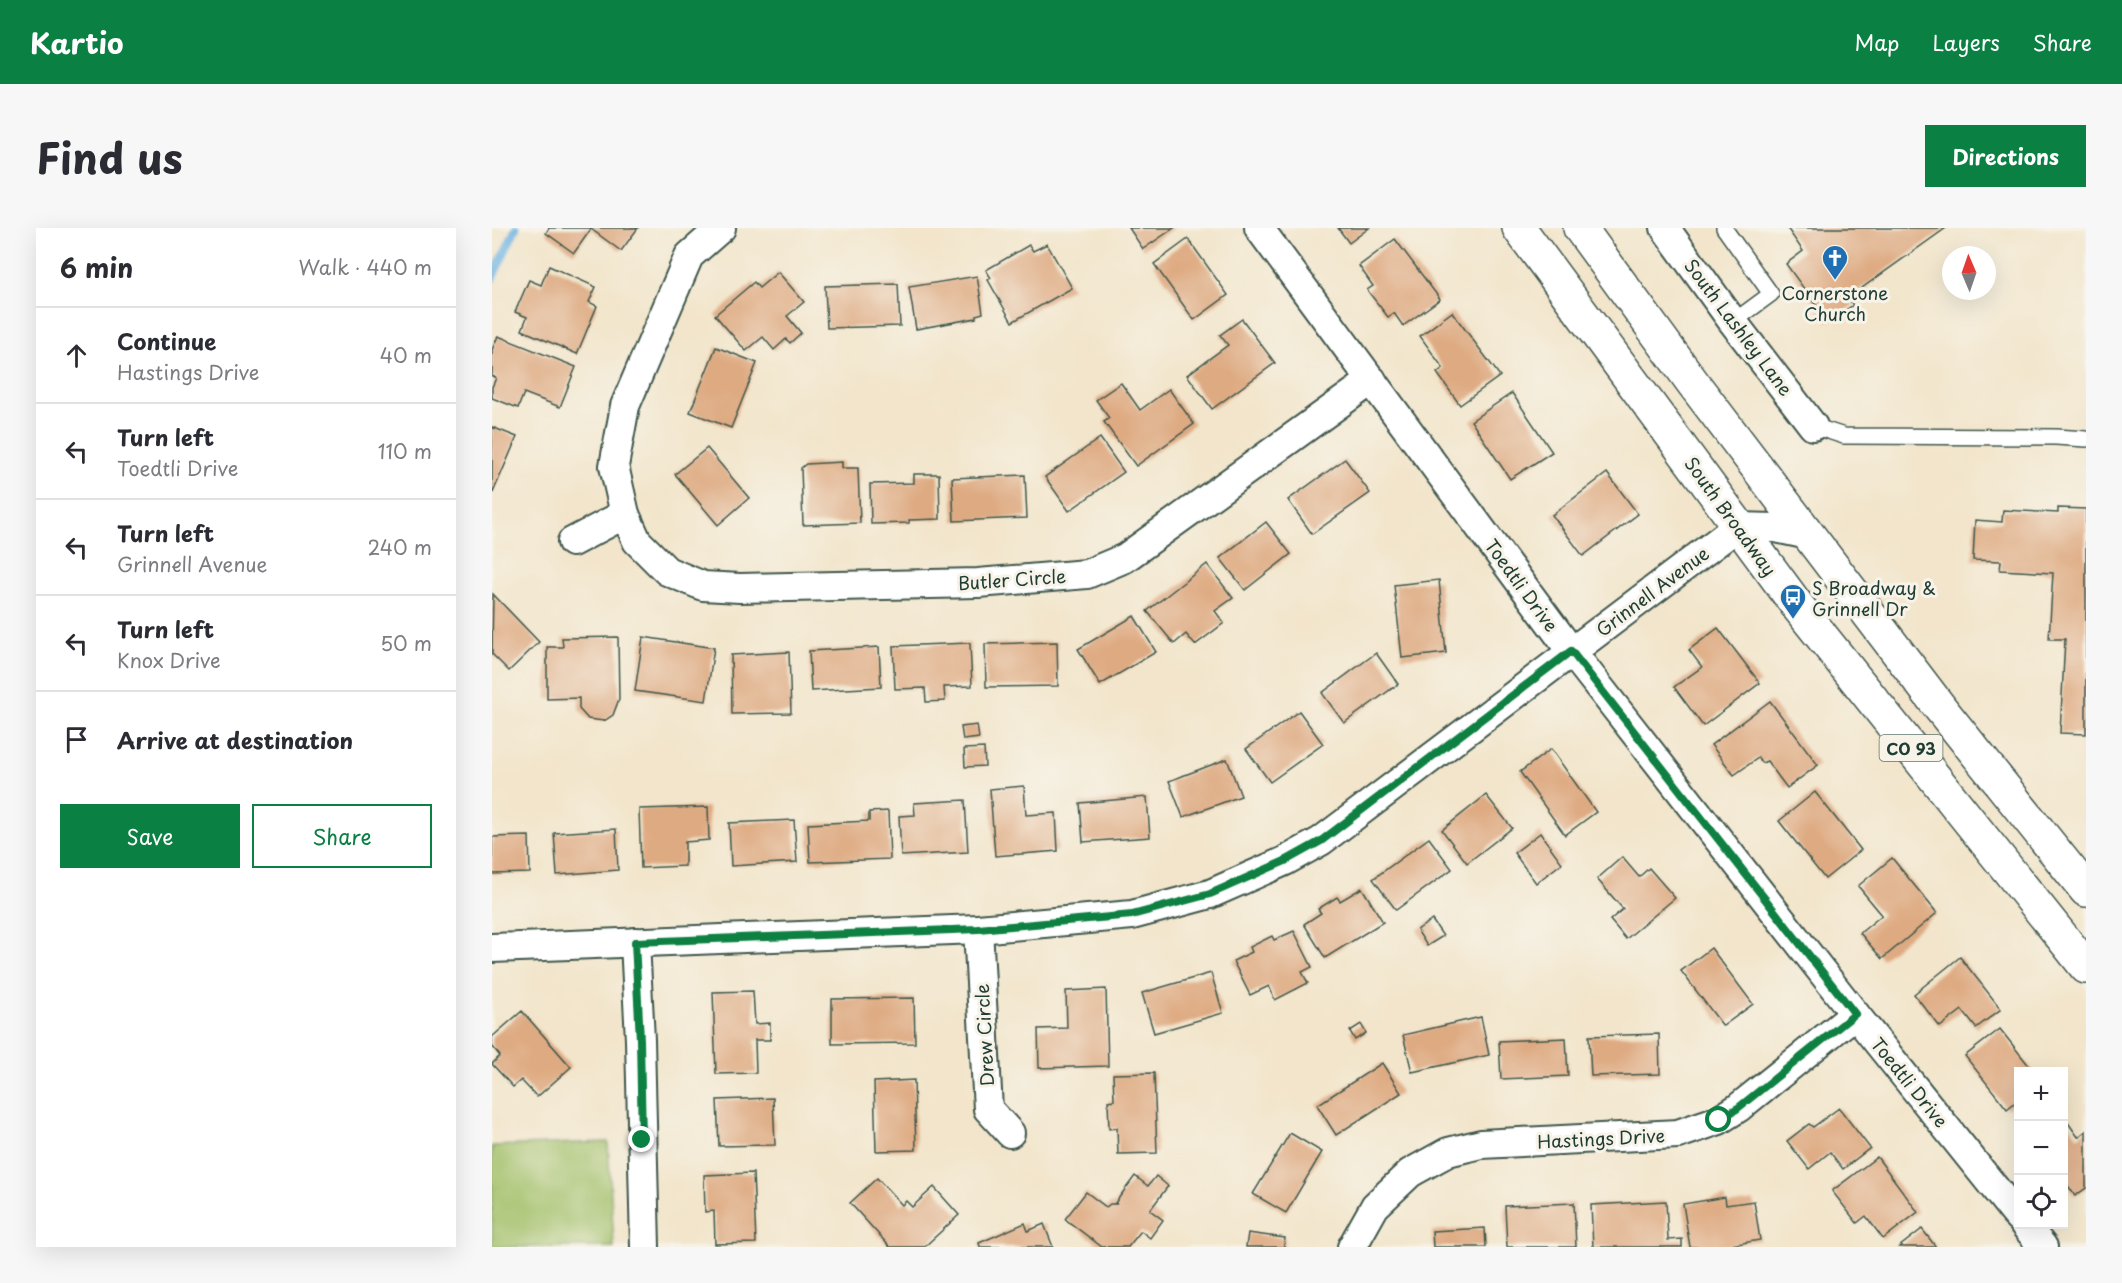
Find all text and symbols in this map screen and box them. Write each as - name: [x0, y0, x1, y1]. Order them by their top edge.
- text: Kartio: [30, 21, 124, 64]
- text: Map: [1855, 26, 1899, 58]
- text: Layers: [1932, 26, 2000, 58]
- text: Share: [2033, 26, 2092, 58]
- text: Find us: [36, 125, 183, 188]
- button: Directions: [1925, 125, 2086, 187]
- church icon: Cornerstone Church: [1820, 243, 1850, 281]
- north arrow: [1942, 246, 1996, 300]
- text: 6 min: [60, 248, 133, 287]
- text: Walk · 440 m: [299, 252, 432, 282]
- street label: South Lashley Lane: [1678, 253, 1800, 401]
- place label: Cornerstone Church: [1782, 279, 1888, 327]
- text: Continue: [117, 324, 216, 357]
- icon: ahead: [60, 339, 93, 372]
- text: 40 m: [380, 340, 432, 370]
- text: Hastings Drive: [117, 357, 259, 387]
- text: Turn left: [117, 420, 214, 453]
- icon: left: [60, 435, 93, 468]
- text: 110 m: [378, 436, 432, 466]
- street label: South Broadway: [1679, 451, 1783, 581]
- text: Toedtli Drive: [117, 453, 238, 483]
- text: Turn left: [117, 516, 214, 549]
- icon: left: [60, 531, 93, 564]
- text: 240 m: [367, 532, 432, 562]
- street label: Toedtli Drive: [1479, 533, 1565, 637]
- street label: Grinnell Avenue: [1590, 539, 1714, 643]
- text: Grinnell Avenue: [117, 549, 267, 579]
- street label: Butler Circle: [957, 562, 1067, 596]
- place label: S Broadway & Grinnell Dr: [1812, 574, 1936, 622]
- bus stop icon: S Broadway & Grinnell Dr: [1778, 582, 1808, 620]
- text: Turn left: [117, 612, 214, 645]
- icon: left: [60, 627, 93, 660]
- text: 50 m: [380, 628, 432, 658]
- text: Knox Drive: [117, 645, 221, 675]
- icon: arrive: [60, 723, 93, 756]
- text: Arrive at destination: [117, 723, 353, 756]
- road number: CO 93: [1880, 735, 1942, 761]
- button: Save: [60, 804, 240, 868]
- button: Share: [252, 804, 432, 868]
- street label: Drew Circle: [968, 983, 1000, 1087]
- street label: Toedtli Drive: [1865, 1031, 1955, 1133]
- map controls: [2014, 1067, 2068, 1229]
- button: +: [2014, 1067, 2068, 1121]
- route start: [1705, 1106, 1731, 1132]
- street label: Hastings Drive: [1536, 1121, 1666, 1155]
- button: −: [2014, 1121, 2068, 1175]
- route end: [628, 1126, 654, 1152]
- button: locate: [2014, 1175, 2068, 1229]

